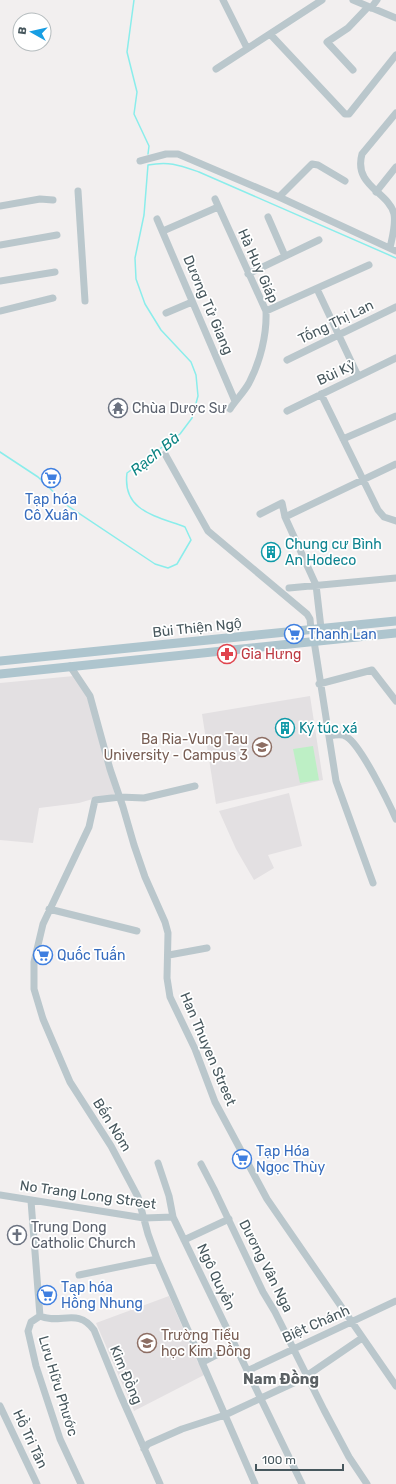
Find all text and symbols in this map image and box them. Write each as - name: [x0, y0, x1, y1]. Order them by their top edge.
- north arrow: [12, 12, 52, 52]
- text: B: [16, 26, 30, 35]
- street label: Hà Huy Giáp: [234, 226, 282, 306]
- street label: Dương Tử Giang: [179, 253, 237, 357]
- street label: Tống Thị Lan: [295, 296, 376, 348]
- street label: Bùi Kỷ: [314, 357, 358, 389]
- temple icon: Chùa Dược Sư: [107, 397, 129, 419]
- place label: Chùa Dược Sư: [132, 400, 227, 417]
- water label: Rạch Bà: [127, 429, 183, 479]
- supermarket icon: Tạp hóa Cô Xuân: [40, 467, 62, 489]
- place label: Tạp hóa Cô Xuân: [24, 491, 78, 524]
- place label: Chung cư Bình An Hodeco: [285, 536, 382, 569]
- building icon: Chung cư Bình An Hodeco: [260, 541, 282, 563]
- street label: Bùi Thiện Ngộ: [152, 615, 243, 641]
- supermarket icon: Thanh Lan: [283, 623, 305, 645]
- place label: Thanh Lan: [308, 626, 377, 643]
- pharmacy icon: Gia Hưng: [216, 643, 238, 665]
- place label: Gia Hưng: [241, 646, 301, 663]
- building icon: Ký túc xá: [274, 717, 296, 739]
- place label: Ký túc xá: [299, 720, 357, 737]
- place label: Ba Ria-Vung Tau University - Campus 3: [103, 731, 248, 764]
- school or university icon: Ba Ria-Vung Tau University - Campus 3: [251, 736, 273, 758]
- supermarket icon: Quốc Tuấn: [32, 944, 54, 966]
- place label: Quốc Tuấn: [57, 946, 125, 964]
- street label: Han Thuyen Street: [176, 990, 240, 1109]
- street label: Bến Nôm: [89, 1095, 136, 1155]
- place label: Tạp Hóa Ngọc Thùy: [256, 1143, 325, 1176]
- supermarket icon: Tạp Hóa Ngọc Thùy: [231, 1148, 253, 1170]
- street label: No Trang Long Street: [19, 1177, 158, 1213]
- street label: Dương Vân Nga: [235, 1217, 297, 1315]
- place label: Trung Dong Catholic Church: [31, 1219, 136, 1252]
- church icon: Trung Dong Catholic Church: [6, 1224, 28, 1246]
- street label: Ngô Quyền: [193, 1241, 240, 1313]
- place label: Tạp hóa Hồng Nhung: [61, 1279, 143, 1312]
- supermarket icon: Tạp hóa Hồng Nhung: [36, 1284, 58, 1306]
- street label: Biệt Chánh: [280, 1302, 352, 1346]
- place label: Trường Tiểu học Kim Đồng: [161, 1327, 251, 1360]
- school or university icon: Trường Tiểu học Kim Đồng: [136, 1332, 158, 1354]
- street label: Lưu Hữu Phước: [35, 1334, 81, 1439]
- street label: Kim Đồng: [106, 1343, 147, 1407]
- district label: Nam Đồng: [243, 1369, 319, 1388]
- street label: Hồ Tri Tân: [9, 1406, 52, 1471]
- scale bar: [256, 1446, 343, 1472]
- text: 100 m: [262, 1453, 296, 1467]

